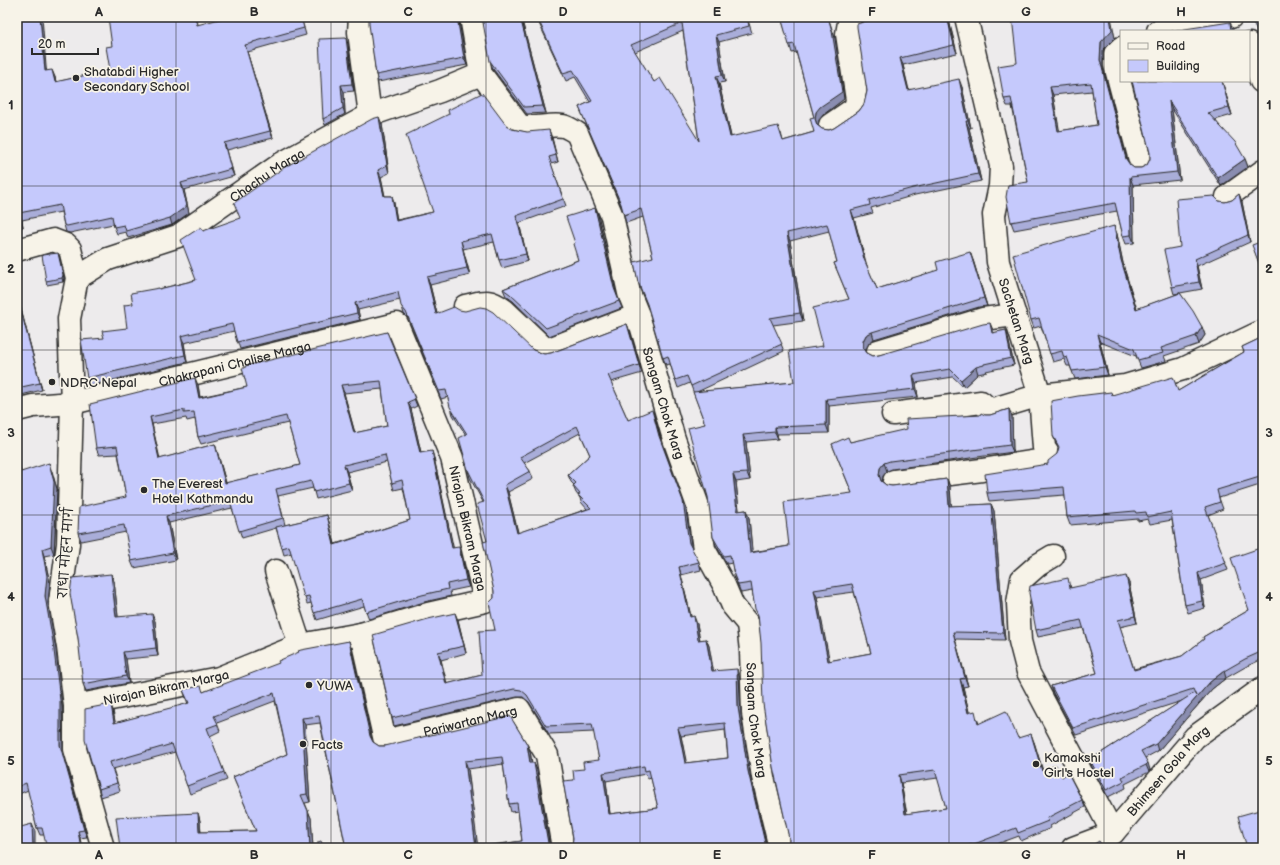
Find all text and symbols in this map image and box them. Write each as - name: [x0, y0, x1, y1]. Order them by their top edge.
- text: A: [94, 4, 103, 20]
- text: B: [249, 4, 259, 20]
- text: C: [403, 4, 413, 20]
- text: D: [558, 4, 568, 20]
- text: E: [713, 4, 722, 20]
- text: F: [868, 4, 876, 20]
- text: G: [1021, 4, 1031, 20]
- text: H: [1176, 4, 1186, 20]
- scale bar: [32, 30, 98, 56]
- legend: [1120, 30, 1250, 82]
- text: 20 m: [38, 37, 65, 52]
- text: Road: [1156, 39, 1185, 54]
- text: Building: [1156, 59, 1200, 74]
- place label: Shatabdi Higher Secondary School: [84, 64, 189, 95]
- marker: Shatabdi Higher Secondary School: [71, 73, 81, 83]
- text: 1: [8, 97, 14, 113]
- text: 1: [1266, 97, 1272, 113]
- street label: Chachu Marga: [227, 146, 308, 206]
- text: 2: [7, 261, 15, 277]
- text: 2: [1265, 261, 1273, 277]
- street label: Sachetan Marg: [995, 276, 1037, 366]
- street label: Chakrapani Chalise Marga: [157, 338, 313, 391]
- street label: Sangam Chok Marg: [639, 345, 688, 461]
- place label: NDRC Nepal: [60, 375, 137, 391]
- marker: NDRC Nepal: [47, 377, 57, 387]
- text: 3: [7, 425, 15, 441]
- text: 3: [1265, 425, 1273, 441]
- street label: Nirajan Bikram Marga: [445, 464, 489, 593]
- place label: The Everest Hotel Kathmandu: [152, 476, 253, 507]
- marker: The Everest Hotel Kathmandu: [139, 485, 149, 495]
- street label: राधा मोहन मार्ग: [52, 506, 77, 600]
- text: 4: [7, 589, 15, 605]
- text: 4: [1265, 589, 1273, 605]
- street label: Sangam Chok Marg: [742, 662, 770, 779]
- street label: Nirajan Bikram Marga: [102, 667, 231, 709]
- place label: YUWA: [316, 678, 353, 694]
- marker: YUWA: [304, 680, 314, 690]
- street label: Pariwartan Marg: [422, 703, 519, 741]
- street label: Bhimsen Gola Marg: [1124, 722, 1213, 820]
- place label: Facts: [311, 737, 343, 753]
- marker: Facts: [298, 739, 308, 749]
- place label: Kamakshi Girl's Hostel: [1044, 750, 1114, 781]
- text: 5: [7, 753, 15, 769]
- text: 5: [1265, 753, 1273, 769]
- marker: Kamakshi Girl's Hostel: [1031, 759, 1041, 769]
- text: A: [94, 847, 103, 863]
- text: B: [249, 847, 259, 863]
- text: C: [403, 847, 413, 863]
- text: D: [558, 847, 568, 863]
- text: E: [713, 847, 722, 863]
- text: F: [868, 847, 876, 863]
- text: G: [1021, 847, 1031, 863]
- text: H: [1176, 847, 1186, 863]

